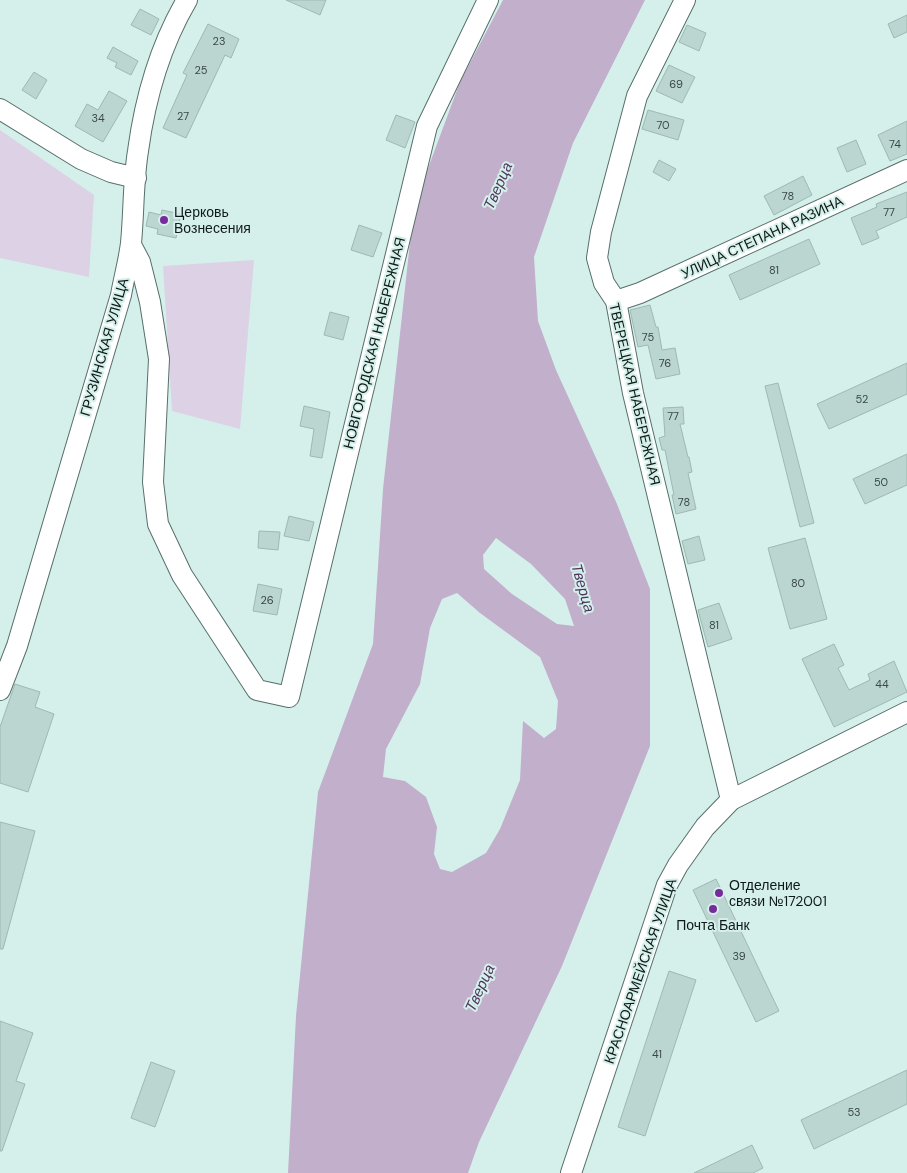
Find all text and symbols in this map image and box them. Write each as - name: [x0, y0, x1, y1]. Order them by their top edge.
- house number: 23: [213, 34, 225, 48]
- house number: 25: [194, 63, 208, 77]
- house number: 69: [669, 77, 683, 91]
- house number: 27: [177, 109, 189, 123]
- house number: 34: [91, 111, 105, 125]
- house number: 70: [656, 118, 670, 132]
- house number: 74: [889, 137, 901, 151]
- water label: Тверца: [479, 159, 517, 213]
- house number: 78: [782, 189, 794, 203]
- street label: УЛИЦА СТЕПАНА РАЗИНА: [678, 191, 846, 283]
- place label: Церковь Вознесения: [174, 203, 251, 237]
- house number: 77: [883, 205, 895, 219]
- marker: Церковь Вознесения: [158, 214, 170, 226]
- street label: НОВГОРОДСКАЯ НАБЕРЕЖНАЯ: [339, 235, 409, 451]
- house number: 81: [769, 263, 779, 277]
- street label: ГРУЗИНСКАЯ УЛИЦА: [76, 275, 132, 418]
- street label: ТВЕРЕЦКАЯ НАБЕРЕЖНАЯ: [605, 301, 665, 487]
- house number: 75: [642, 330, 654, 344]
- house number: 76: [659, 356, 671, 370]
- house number: 52: [856, 392, 868, 406]
- house number: 77: [667, 409, 679, 423]
- house number: 50: [874, 475, 888, 489]
- house number: 78: [678, 495, 690, 509]
- water label: Тверца: [567, 561, 599, 615]
- house number: 80: [791, 576, 805, 590]
- house number: 26: [260, 593, 274, 607]
- house number: 81: [709, 618, 719, 632]
- house number: 44: [875, 677, 889, 691]
- street label: КРАСНОАРМЕЙСКАЯ УЛИЦА: [600, 875, 680, 1066]
- place label: Отделение связи №172001: [729, 876, 827, 910]
- marker: Отделение связи №172001: [713, 887, 725, 899]
- marker: Почта Банк: [707, 903, 719, 915]
- place label: Почта Банк: [676, 916, 751, 934]
- house number: 39: [732, 949, 746, 963]
- water label: Тверца: [460, 961, 500, 1015]
- house number: 41: [652, 1047, 662, 1061]
- house number: 53: [847, 1105, 861, 1119]

